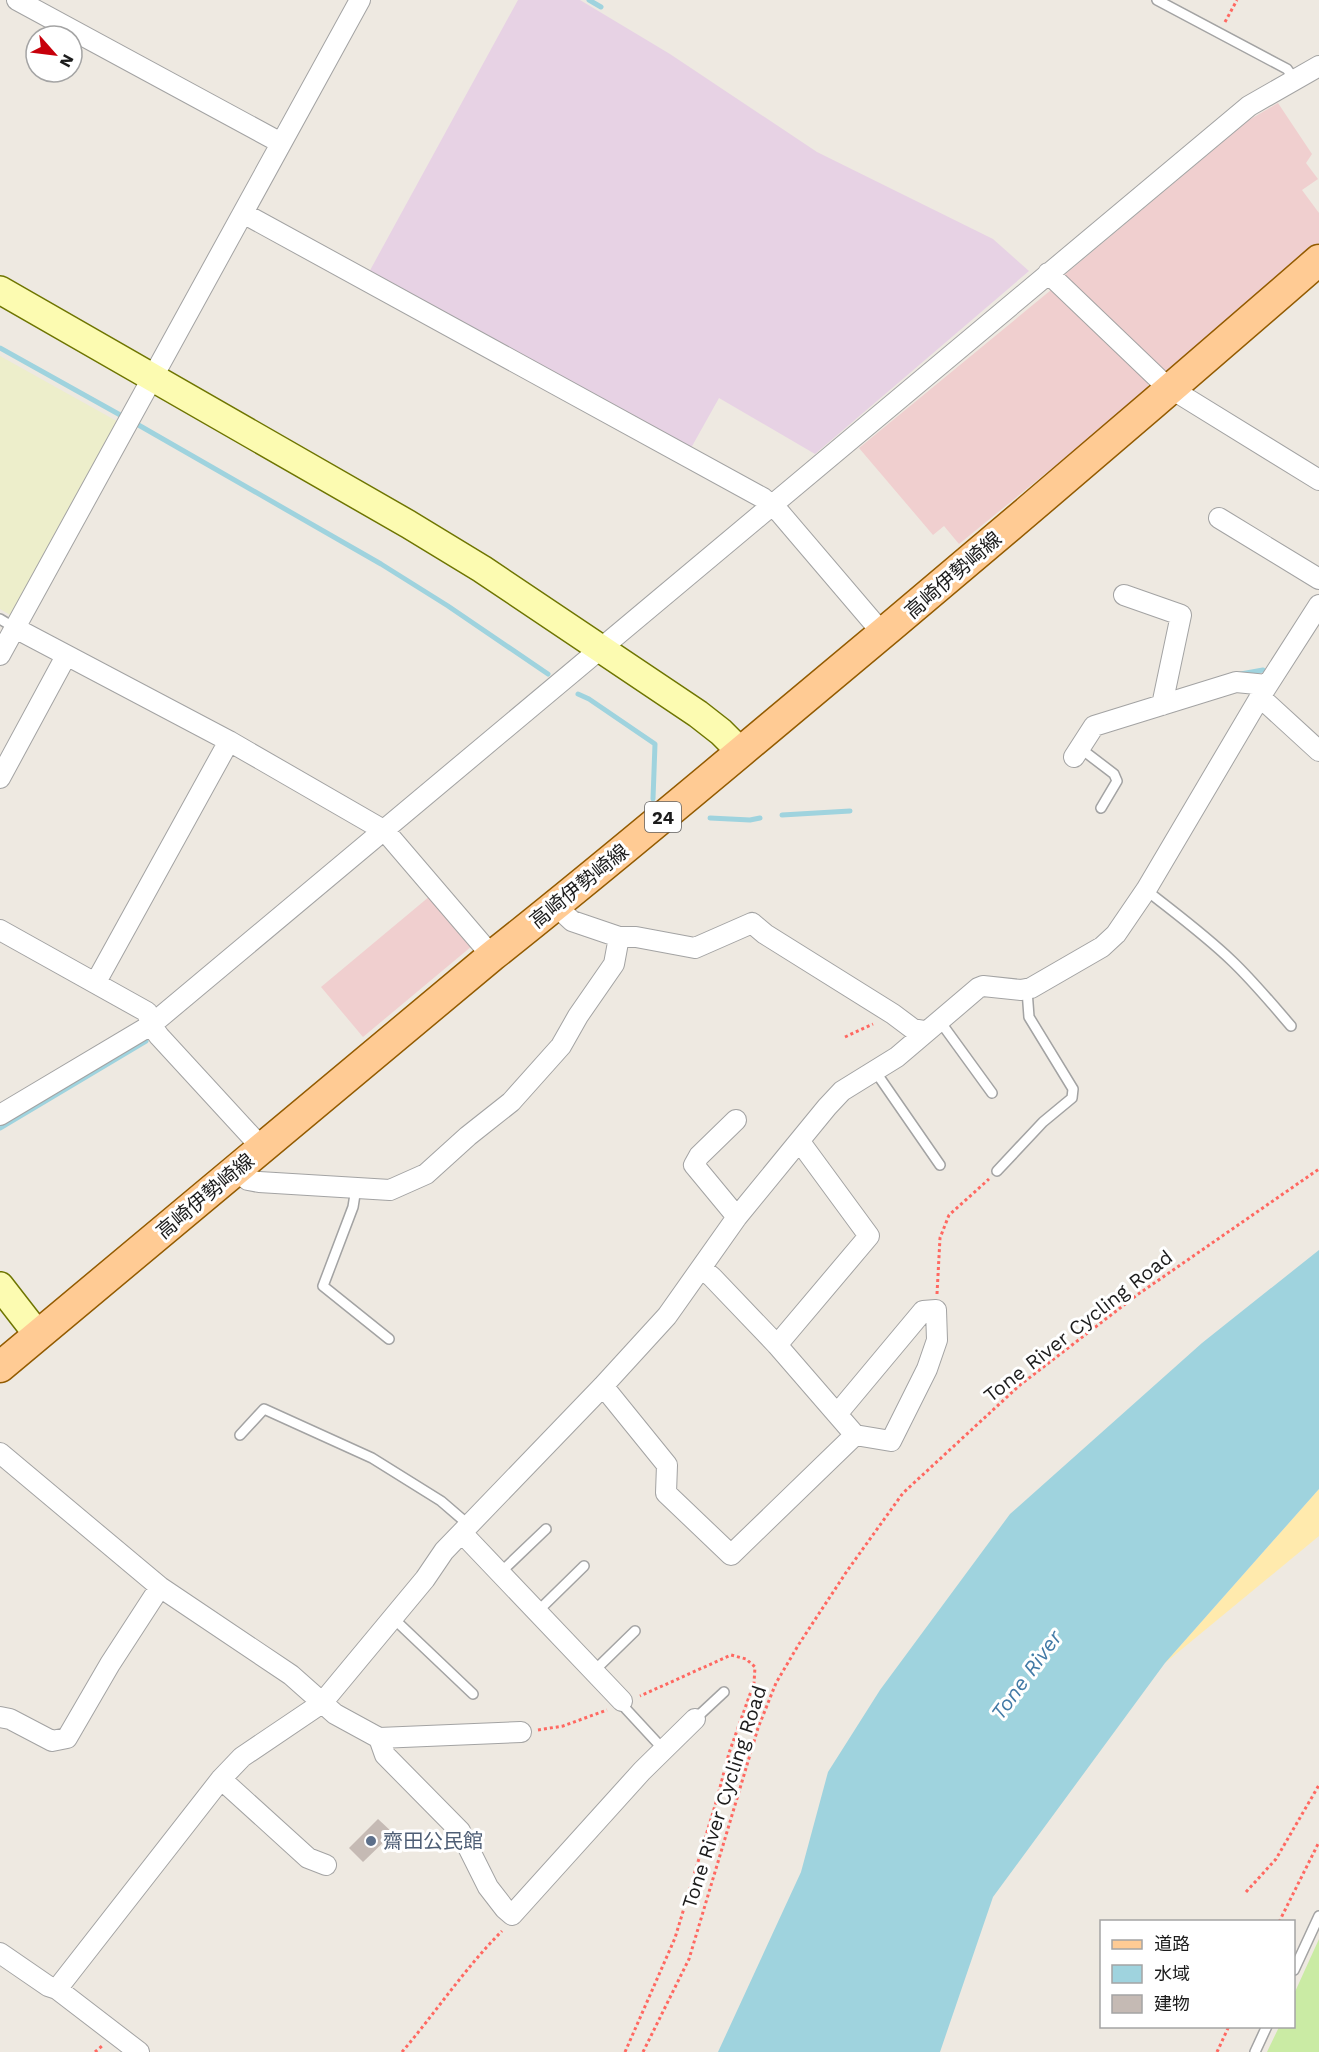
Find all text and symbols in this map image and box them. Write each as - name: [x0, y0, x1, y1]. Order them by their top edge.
- north arrow: [24, 24, 84, 84]
- text: N: [56, 51, 78, 71]
- street label: 高崎伊勢崎線: [900, 527, 1006, 623]
- road number: 24: [645, 802, 681, 832]
- street label: 高崎伊勢崎線: [525, 839, 633, 933]
- street label: 高崎伊勢崎線: [151, 1148, 259, 1244]
- street label: Tone River Cycling Road: [979, 1245, 1177, 1407]
- water label: Tone River: [985, 1625, 1067, 1725]
- street label: Tone River Cycling Road: [677, 1683, 771, 1911]
- place label: 齋田公民館: [383, 1829, 483, 1853]
- marker: 齋田公民館: [364, 1834, 378, 1848]
- legend: [1100, 1920, 1295, 2028]
- text: 道路: [1154, 1933, 1190, 1954]
- text: 水域: [1154, 1963, 1190, 1984]
- text: 建物: [1154, 1993, 1190, 2014]

